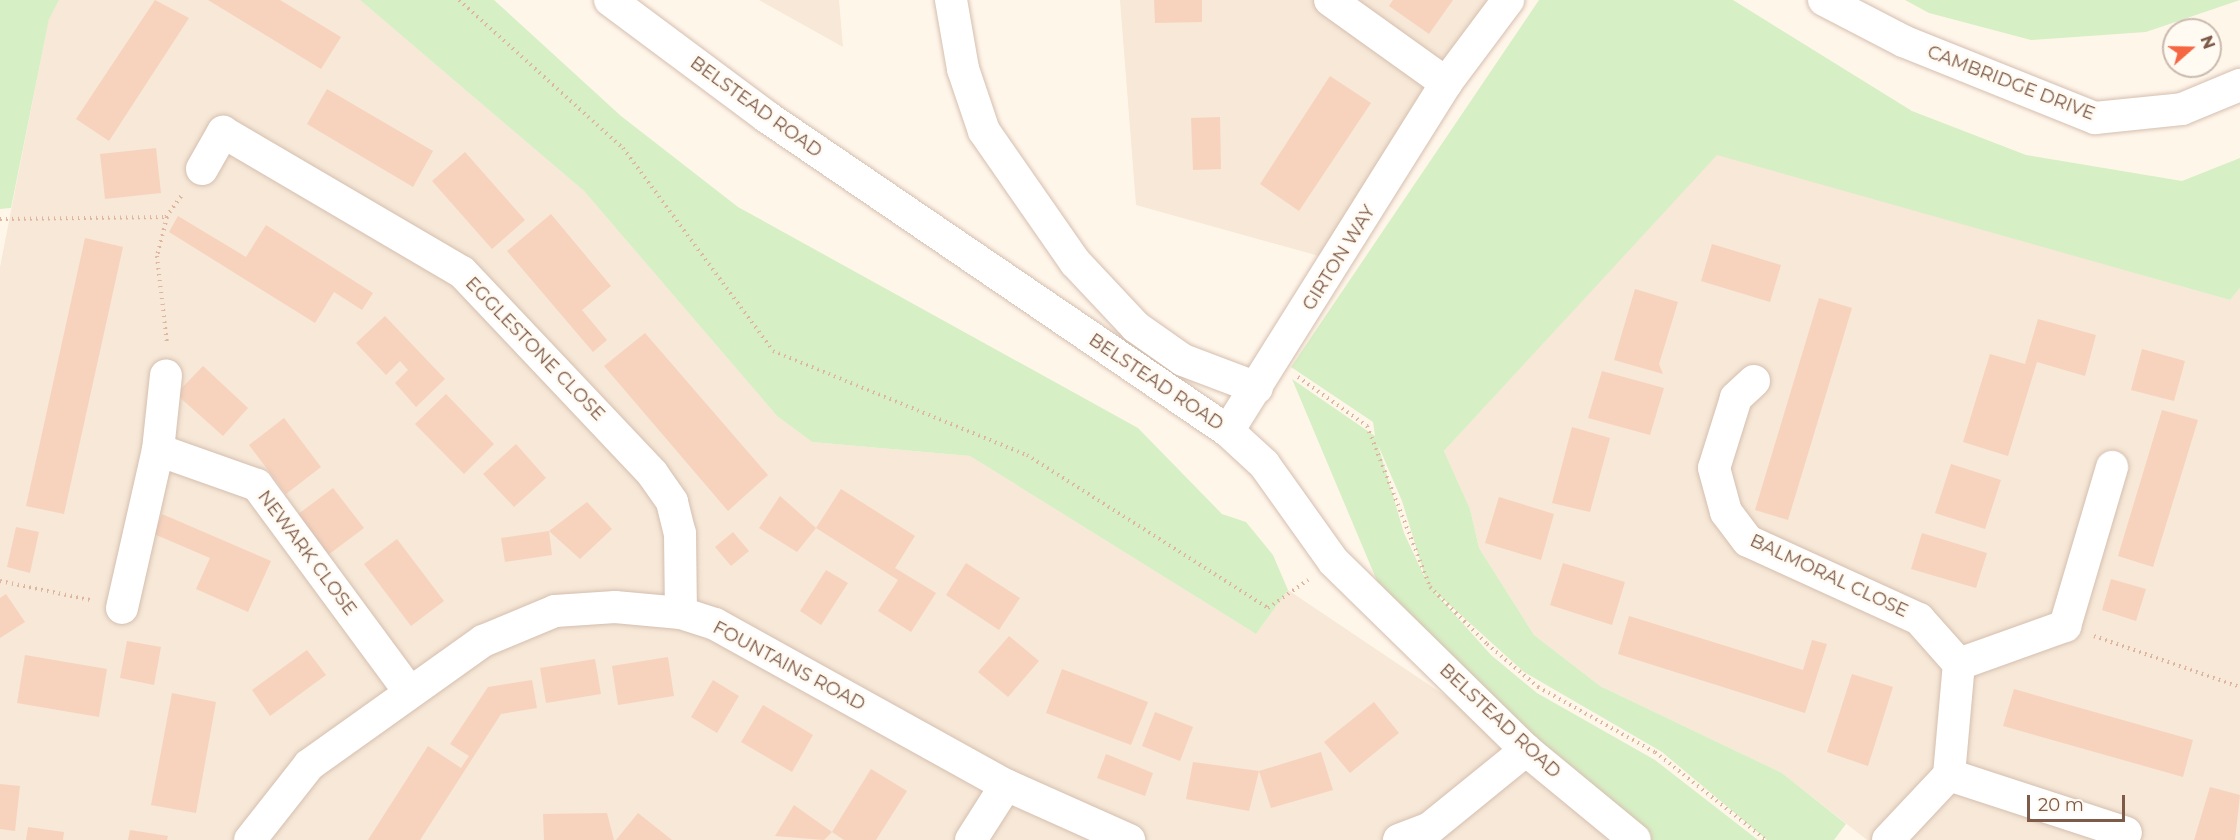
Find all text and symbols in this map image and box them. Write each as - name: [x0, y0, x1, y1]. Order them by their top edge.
- north arrow: [2162, 18, 2222, 78]
- text: N: [2196, 33, 2219, 52]
- street label: CAMBRIDGE DRIVE: [1924, 41, 2098, 125]
- street label: BELSTEAD ROAD: [686, 52, 826, 162]
- street label: GIRTON WAY: [1298, 202, 1380, 314]
- street label: EGGLESTONE CLOSE: [461, 273, 609, 425]
- street label: BELSTEAD ROAD: [1085, 329, 1227, 435]
- street label: NEWARK CLOSE: [253, 486, 361, 620]
- street label: BALMORAL CLOSE: [1747, 530, 1911, 622]
- street label: FOUNTAINS ROAD: [709, 617, 869, 715]
- street label: BELSTEAD ROAD: [1435, 659, 1565, 783]
- scale bar: [2030, 783, 2128, 821]
- text: 20 m: [2038, 794, 2084, 816]

